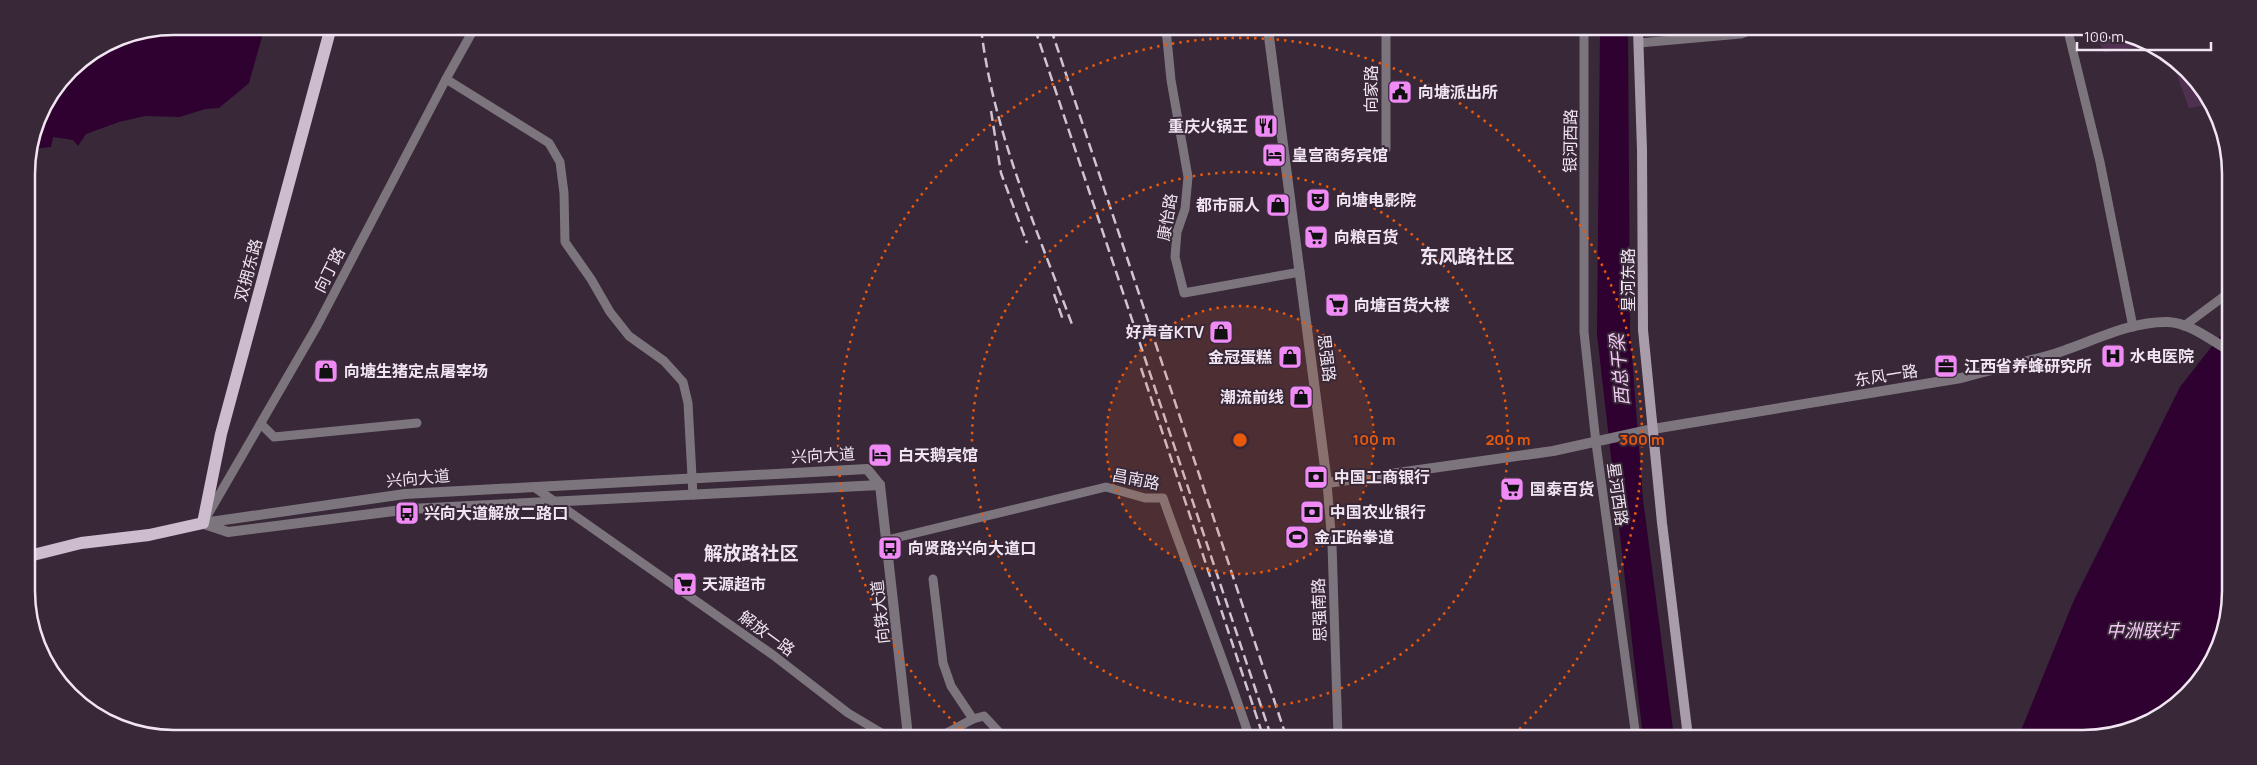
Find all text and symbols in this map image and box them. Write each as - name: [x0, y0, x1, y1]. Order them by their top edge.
- scale bar: [2077, 20, 2211, 52]
- text: 100 m: [2084, 26, 2124, 47]
- street label: 向家路: [1360, 65, 1382, 113]
- public building icon: 向塘派出所: [1387, 79, 1413, 105]
- place label: 向塘派出所: [1418, 81, 1498, 103]
- street label: 银河西路: [1558, 109, 1582, 173]
- restaurant icon: 重庆火锅王: [1253, 113, 1279, 139]
- place label: 重庆火锅王: [1168, 115, 1248, 137]
- hotel icon: 皇宫商务宾馆: [1261, 142, 1287, 168]
- place label: 皇宫商务宾馆: [1292, 144, 1388, 166]
- theatre icon: 向塘电影院: [1305, 187, 1331, 213]
- place label: 向塘电影院: [1336, 189, 1416, 211]
- street label: 康怡路: [1152, 191, 1182, 243]
- shop icon: 都市丽人: [1265, 192, 1291, 218]
- place label: 都市丽人: [1196, 194, 1260, 216]
- supermarket icon: 向粮百货: [1303, 224, 1329, 250]
- place label: 向粮百货: [1334, 226, 1398, 248]
- street label: 双拥东路: [229, 236, 267, 304]
- district label: 东风路社区: [1419, 243, 1515, 269]
- street label: 向丁路: [308, 244, 350, 296]
- street label: 星河东路: [1617, 248, 1639, 312]
- supermarket icon: 向塘百货大楼: [1324, 292, 1350, 318]
- place label: 向塘百货大楼: [1354, 294, 1450, 316]
- shop icon: 好声音KTV: [1208, 319, 1234, 345]
- place label: 好声音KTV: [1126, 321, 1205, 343]
- water label: 西总干梁: [1604, 331, 1634, 407]
- street label: 思强路: [1313, 333, 1341, 383]
- hospital icon: 水电医院: [2100, 343, 2126, 369]
- shop icon: 金冠蛋糕: [1277, 344, 1303, 370]
- place label: 水电医院: [2130, 345, 2194, 367]
- place label: 金冠蛋糕: [1208, 346, 1272, 368]
- office icon: 江西省养蜂研究所: [1933, 353, 1959, 379]
- place label: 江西省养蜂研究所: [1964, 355, 2092, 377]
- shop icon: 向塘生猪定点屠宰场: [313, 358, 339, 384]
- street label: 东风一路: [1853, 359, 1919, 391]
- place label: 向塘生猪定点屠宰场: [344, 360, 488, 382]
- shop icon: 潮流前线: [1288, 384, 1314, 410]
- place label: 潮流前线: [1220, 386, 1284, 408]
- text: 100 m: [1353, 429, 1395, 450]
- text: 200 m: [1485, 429, 1531, 450]
- text: 300 m: [1620, 429, 1664, 450]
- centre of rings: [1231, 431, 1249, 449]
- street label: 兴向大道: [790, 442, 856, 468]
- hotel icon: 白天鹅宾馆: [867, 442, 893, 468]
- place label: 白天鹅宾馆: [898, 444, 978, 466]
- street label: 星河西路: [1603, 461, 1633, 527]
- street label: 兴向大道: [385, 464, 451, 492]
- street label: 昌南路: [1110, 464, 1162, 494]
- bank icon: 中国工商银行: [1303, 464, 1329, 490]
- place label: 中国工商银行: [1334, 466, 1430, 488]
- supermarket icon: 国泰百货: [1499, 476, 1525, 502]
- place label: 国泰百货: [1530, 478, 1594, 500]
- bank icon: 中国农业银行: [1299, 499, 1325, 525]
- bus stop icon: 兴向大道解放二路口: [394, 500, 420, 526]
- place label: 中国农业银行: [1330, 501, 1426, 523]
- place label: 兴向大道解放二路口: [424, 502, 568, 524]
- sports icon: 金正跆拳道: [1284, 524, 1310, 550]
- place label: 金正跆拳道: [1314, 526, 1394, 548]
- bus stop icon: 向贤路兴向大道口: [877, 535, 903, 561]
- place label: 向贤路兴向大道口: [908, 537, 1036, 559]
- district label: 解放路社区: [703, 540, 799, 566]
- supermarket icon: 天源超市: [672, 571, 698, 597]
- place label: 天源超市: [702, 573, 766, 595]
- street label: 思强南路: [1307, 578, 1331, 642]
- street label: 向铁大道: [866, 579, 894, 645]
- street label: 解放一路: [735, 605, 799, 661]
- water label: 中洲联圩: [2106, 618, 2181, 642]

